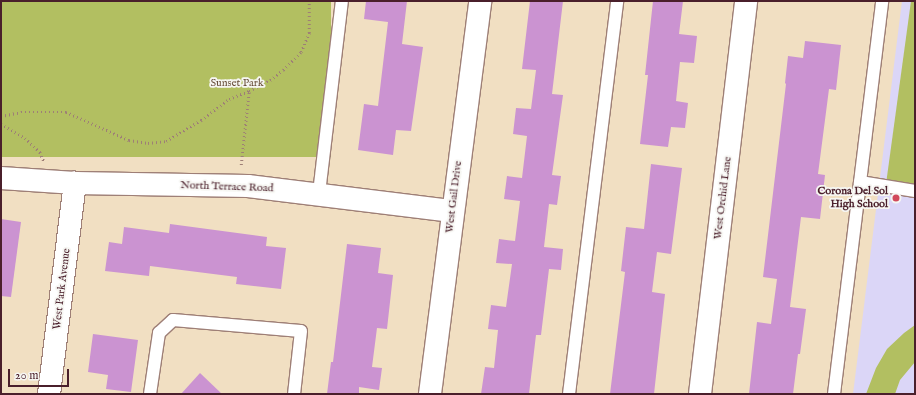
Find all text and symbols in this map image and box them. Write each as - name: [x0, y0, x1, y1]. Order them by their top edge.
- park label: Sunset Park: [210, 76, 264, 90]
- street label: West Orchid Lane: [711, 156, 735, 240]
- street label: West Gail Drive: [443, 160, 465, 234]
- street label: North Terrace Road: [180, 179, 274, 195]
- place label: Corona Del Sol High School: [817, 185, 888, 211]
- marker: Corona Del Sol High School: [891, 193, 901, 203]
- street label: West Park Avenue: [50, 248, 74, 330]
- scale bar: [10, 361, 71, 387]
- text: 20 m: [15, 368, 38, 383]

